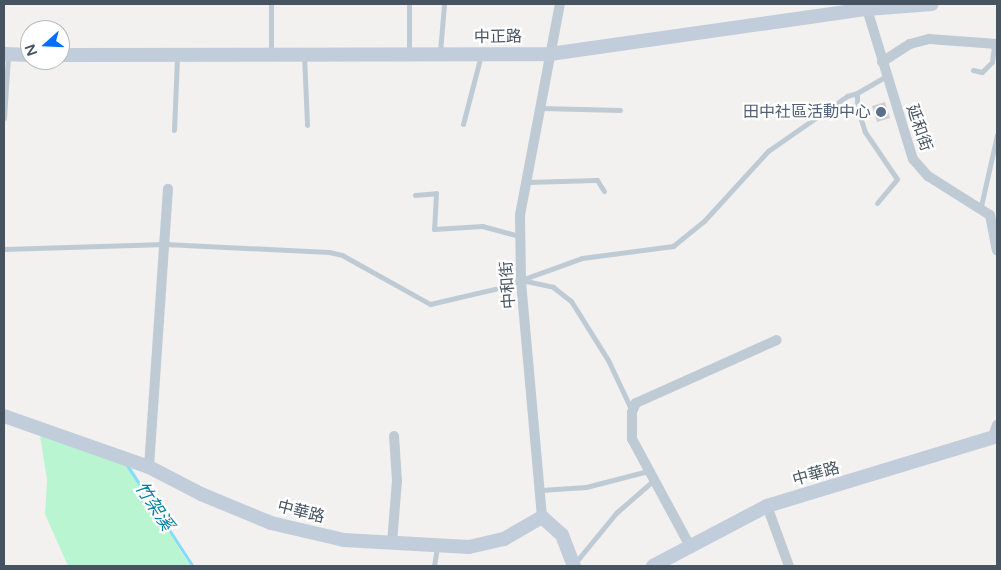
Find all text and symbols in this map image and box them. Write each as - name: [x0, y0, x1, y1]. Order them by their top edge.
- north arrow: [20, 20, 70, 70]
- street label: 中正路: [474, 27, 522, 47]
- text: N: [21, 42, 41, 58]
- place label: 田中社區活動中心: [743, 102, 871, 122]
- street label: 延和街: [902, 102, 936, 154]
- marker: 田中社區活動中心: [875, 106, 887, 118]
- street label: 中和街: [497, 260, 519, 310]
- street label: 中華路: [790, 458, 842, 490]
- water label: 竹架溪: [130, 477, 178, 535]
- street label: 中華路: [275, 497, 327, 527]

